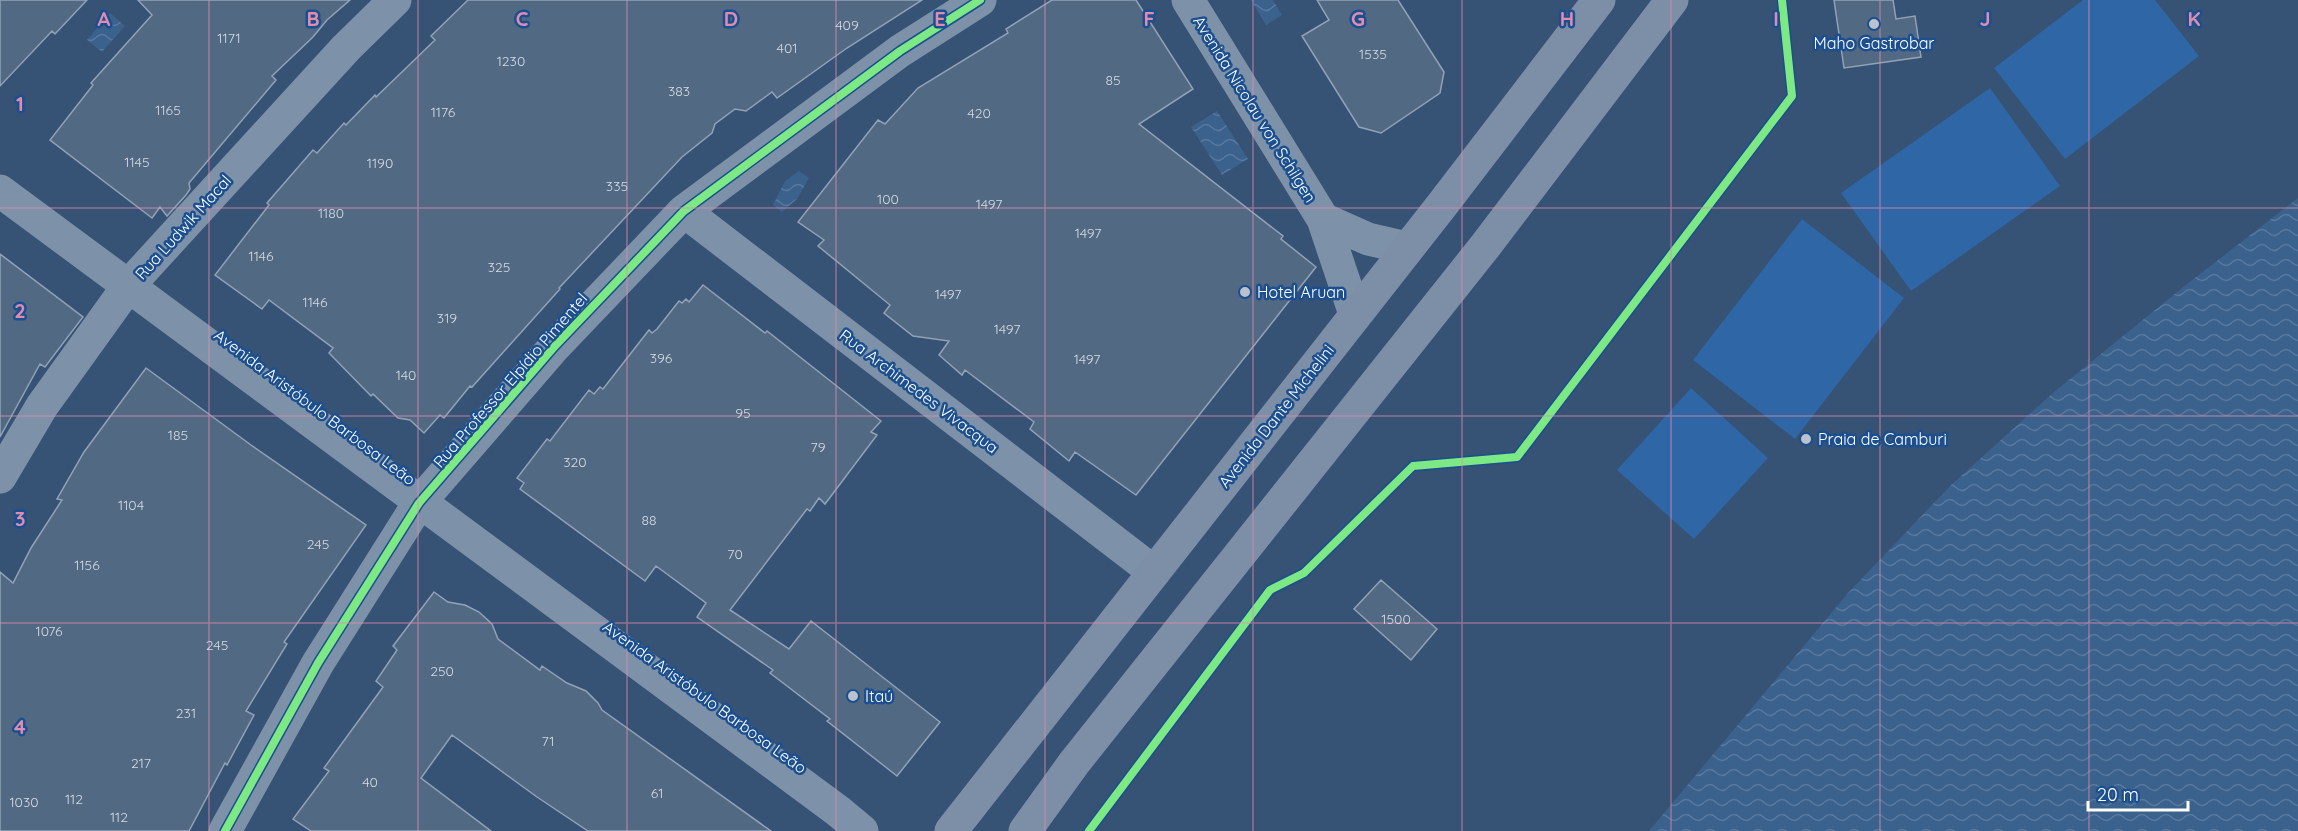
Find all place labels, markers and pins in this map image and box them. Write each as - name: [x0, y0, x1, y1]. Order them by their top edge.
- marker: Maho Gastrobar: [1867, 17, 1881, 31]
- place label: Maho Gastrobar: [1813, 33, 1935, 53]
- place label: Hotel Aruan: [1257, 282, 1345, 302]
- marker: Hotel Aruan: [1238, 285, 1252, 299]
- place label: Praia de Camburi: [1818, 429, 1947, 449]
- marker: Praia de Camburi: [1799, 432, 1813, 446]
- place label: Itaú: [865, 686, 893, 706]
- marker: Itaú: [846, 689, 860, 703]

